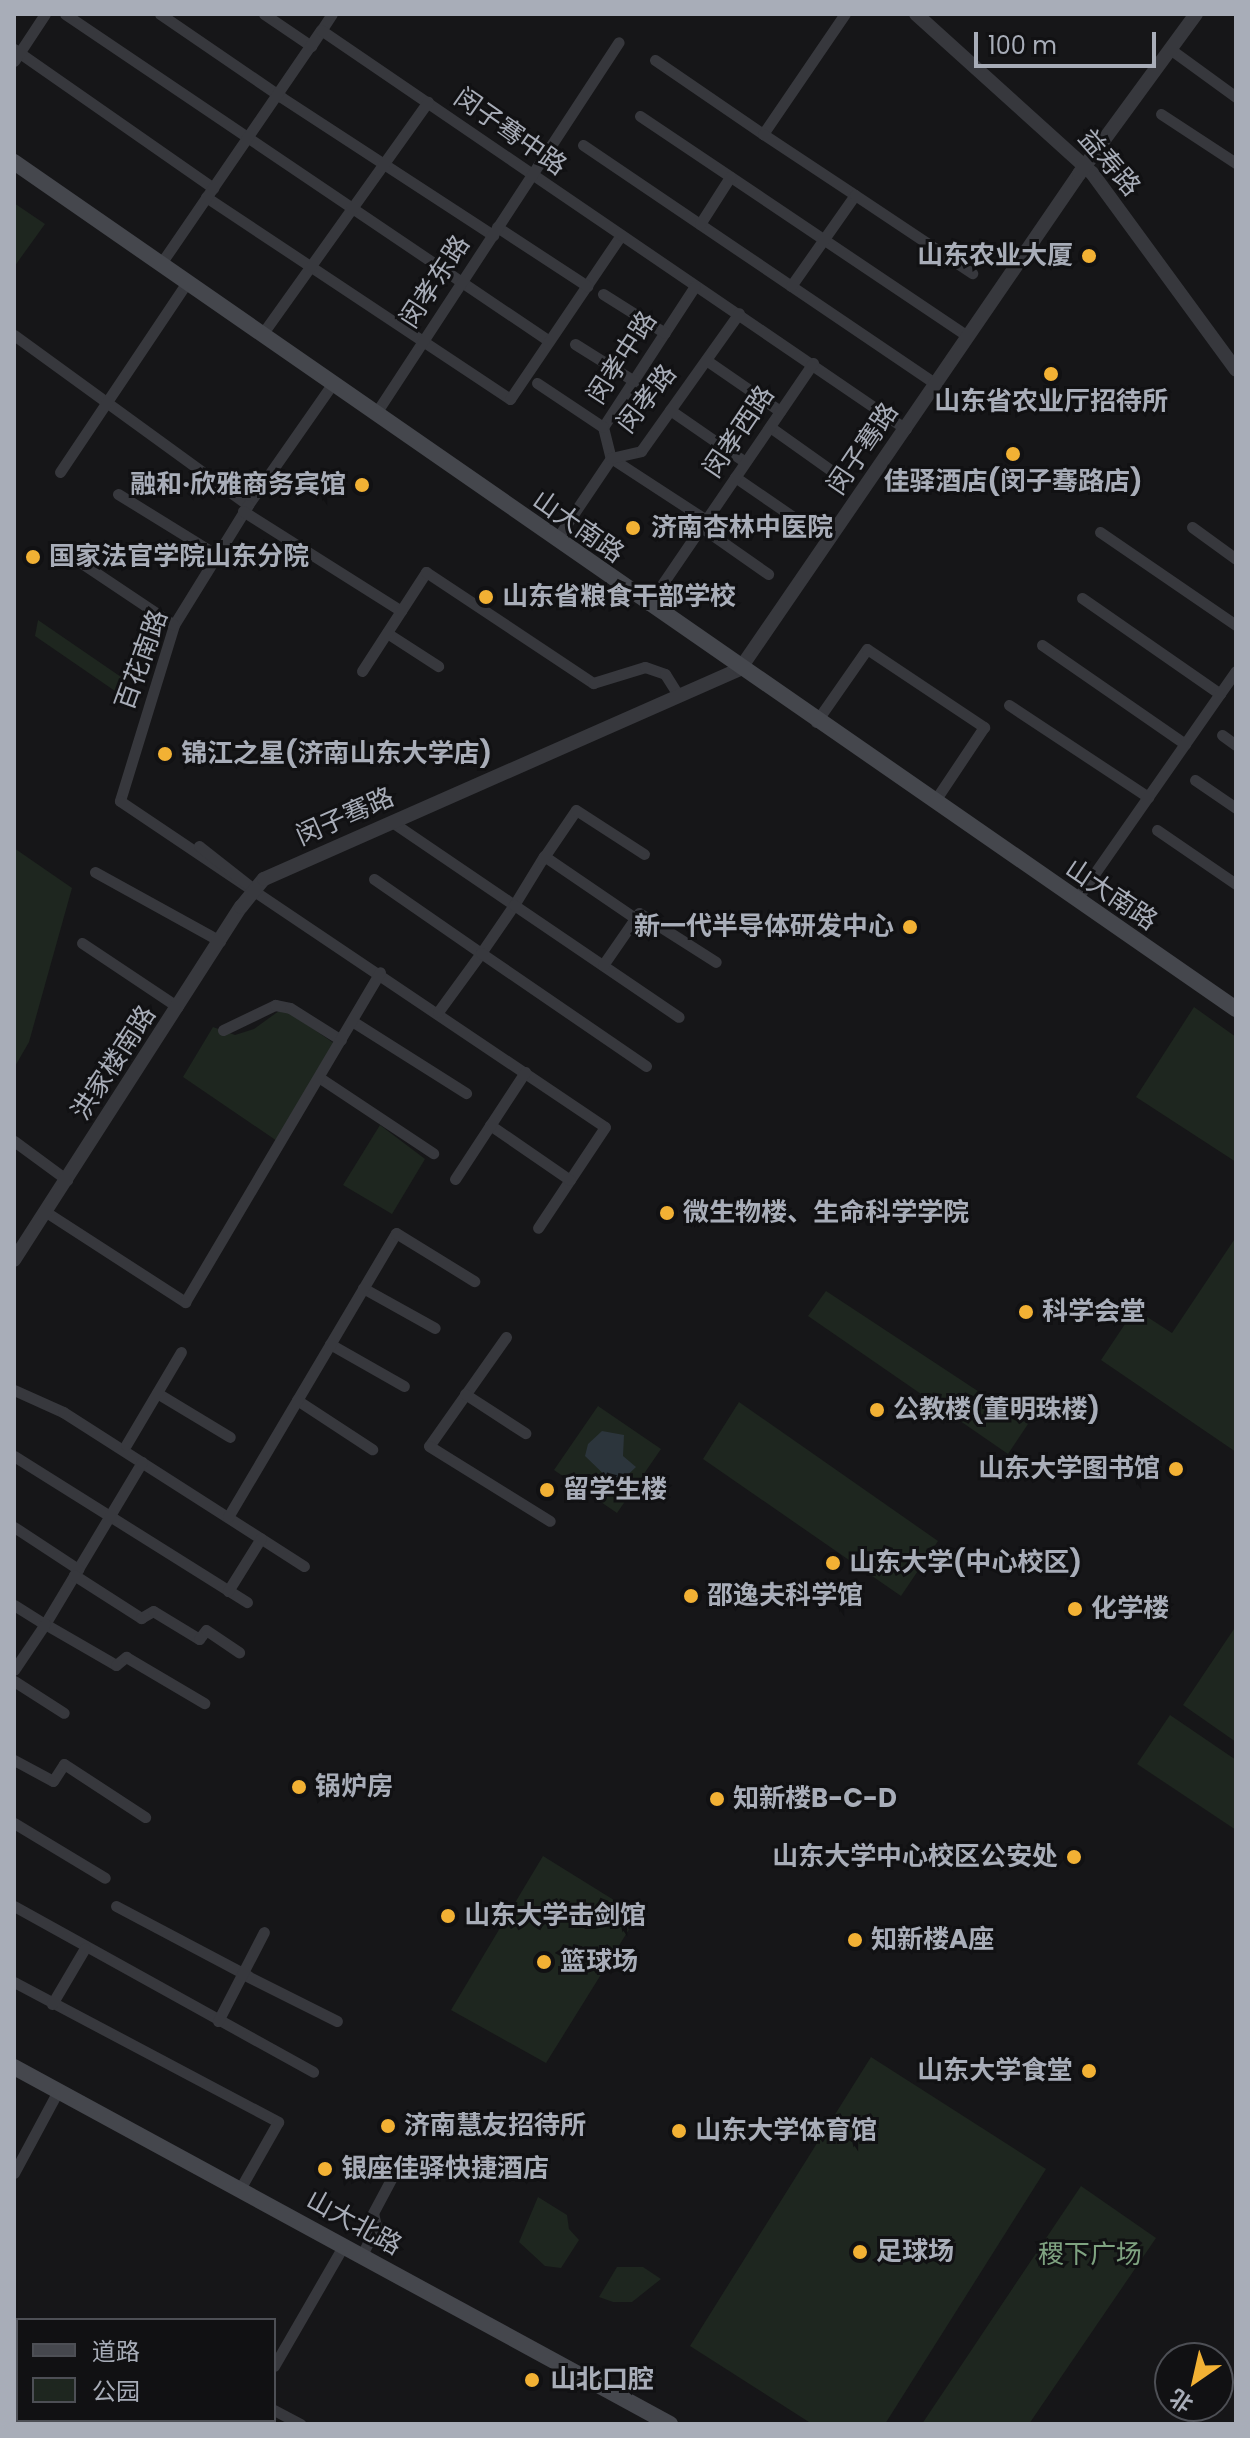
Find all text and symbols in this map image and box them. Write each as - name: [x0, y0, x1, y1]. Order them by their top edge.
- scale bar: [978, 16, 1160, 66]
- text: 100 m: [988, 29, 1057, 62]
- street label: 闵子骞中路: [448, 82, 572, 182]
- street label: 益寿路: [1072, 123, 1146, 203]
- street label: 闵孝东路: [394, 230, 476, 334]
- place label: 山东农业大厦: [917, 240, 1073, 272]
- marker: 山东农业大厦: [1080, 247, 1098, 265]
- street label: 闵孝中路: [581, 306, 663, 410]
- street label: 闵孝路: [611, 359, 683, 439]
- marker: 山东省农业厅招待所: [1042, 365, 1060, 383]
- street label: 闵孝西路: [697, 380, 781, 484]
- place label: 山东省农业厅招待所: [934, 386, 1168, 418]
- street label: 闵子骞路: [821, 397, 905, 501]
- marker: 佳驿酒店(闵子骞路店): [1004, 445, 1022, 463]
- place label: 佳驿酒店(闵子骞路店): [884, 466, 1142, 498]
- place label: 融和·欣雅商务宾馆: [130, 469, 346, 501]
- marker: 融和·欣雅商务宾馆: [353, 476, 371, 494]
- street label: 山大南路: [526, 484, 630, 570]
- place label: 济南杏林中医院: [651, 512, 833, 544]
- marker: 济南杏林中医院: [622, 517, 644, 539]
- place label: 国家法官学院山东分院: [49, 541, 309, 573]
- marker: 国家法官学院山东分院: [24, 548, 42, 566]
- place label: 山东省粮食干部学校: [502, 581, 736, 613]
- marker: 山东省粮食干部学校: [477, 588, 495, 606]
- street label: 百花南路: [110, 606, 174, 714]
- place label: 锦江之星(济南山东大学店): [181, 738, 492, 770]
- marker: 锦江之星(济南山东大学店): [156, 745, 174, 763]
- street label: 闵子骞路: [291, 782, 399, 852]
- street label: 山大南路: [1059, 853, 1163, 937]
- place label: 新一代半导体研发中心: [634, 911, 894, 943]
- marker: 新一代半导体研发中心: [901, 918, 919, 936]
- street label: 洪家楼南路: [66, 1000, 162, 1126]
- place label: 微生物楼、生命科学学院: [683, 1197, 969, 1229]
- marker: 微生物楼、生命科学学院: [658, 1204, 676, 1222]
- place label: 科学会堂: [1042, 1296, 1146, 1328]
- marker: 科学会堂: [1017, 1303, 1035, 1321]
- place label: 公教楼(董明珠楼): [893, 1394, 1100, 1426]
- marker: 公教楼(董明珠楼): [868, 1401, 886, 1419]
- place label: 山东大学图书馆: [978, 1453, 1160, 1485]
- marker: 山东大学图书馆: [1167, 1460, 1185, 1478]
- place label: 留学生楼: [563, 1474, 667, 1506]
- marker: 留学生楼: [538, 1481, 556, 1499]
- place label: 山东大学(中心校区): [849, 1547, 1082, 1579]
- marker: 山东大学(中心校区): [824, 1554, 842, 1572]
- place label: 邵逸夫科学馆: [707, 1580, 863, 1612]
- marker: 邵逸夫科学馆: [682, 1587, 700, 1605]
- place label: 化学楼: [1091, 1593, 1169, 1625]
- marker: 化学楼: [1066, 1600, 1084, 1618]
- place label: 锅炉房: [315, 1771, 393, 1803]
- marker: 锅炉房: [290, 1778, 308, 1796]
- place label: 知新楼B-C-D: [733, 1783, 897, 1815]
- marker: 知新楼B-C-D: [708, 1790, 726, 1808]
- place label: 山东大学中心校区公安处: [772, 1841, 1058, 1873]
- marker: 山东大学中心校区公安处: [1065, 1848, 1083, 1866]
- place label: 山东大学击剑馆: [464, 1900, 646, 1932]
- marker: 山东大学击剑馆: [439, 1907, 457, 1925]
- place label: 知新楼A座: [871, 1924, 994, 1956]
- marker: 知新楼A座: [846, 1931, 864, 1949]
- place label: 篮球场: [560, 1946, 638, 1978]
- marker: 篮球场: [535, 1953, 553, 1971]
- place label: 山东大学食堂: [917, 2055, 1073, 2087]
- marker: 山东大学食堂: [1080, 2062, 1098, 2080]
- place label: 济南慧友招待所: [404, 2110, 586, 2142]
- place label: 山东大学体育馆: [695, 2115, 877, 2147]
- marker: 济南慧友招待所: [379, 2117, 397, 2135]
- marker: 山东大学体育馆: [670, 2122, 688, 2140]
- place label: 银座佳驿快捷酒店: [341, 2153, 549, 2185]
- marker: 银座佳驿快捷酒店: [316, 2160, 334, 2178]
- street label: 山大北路: [301, 2184, 407, 2262]
- place label: 足球场: [876, 2236, 954, 2268]
- park label: 稷下广场: [1038, 2239, 1142, 2271]
- marker: 足球场: [851, 2243, 869, 2261]
- legend: [16, 2318, 276, 2422]
- text: 道路: [92, 2335, 140, 2368]
- north arrow: [1154, 2342, 1234, 2422]
- place label: 山北口腔: [550, 2364, 654, 2396]
- marker: 山北口腔: [521, 2369, 543, 2391]
- text: 公园: [92, 2375, 140, 2408]
- text: 北: [1164, 2382, 1199, 2420]

